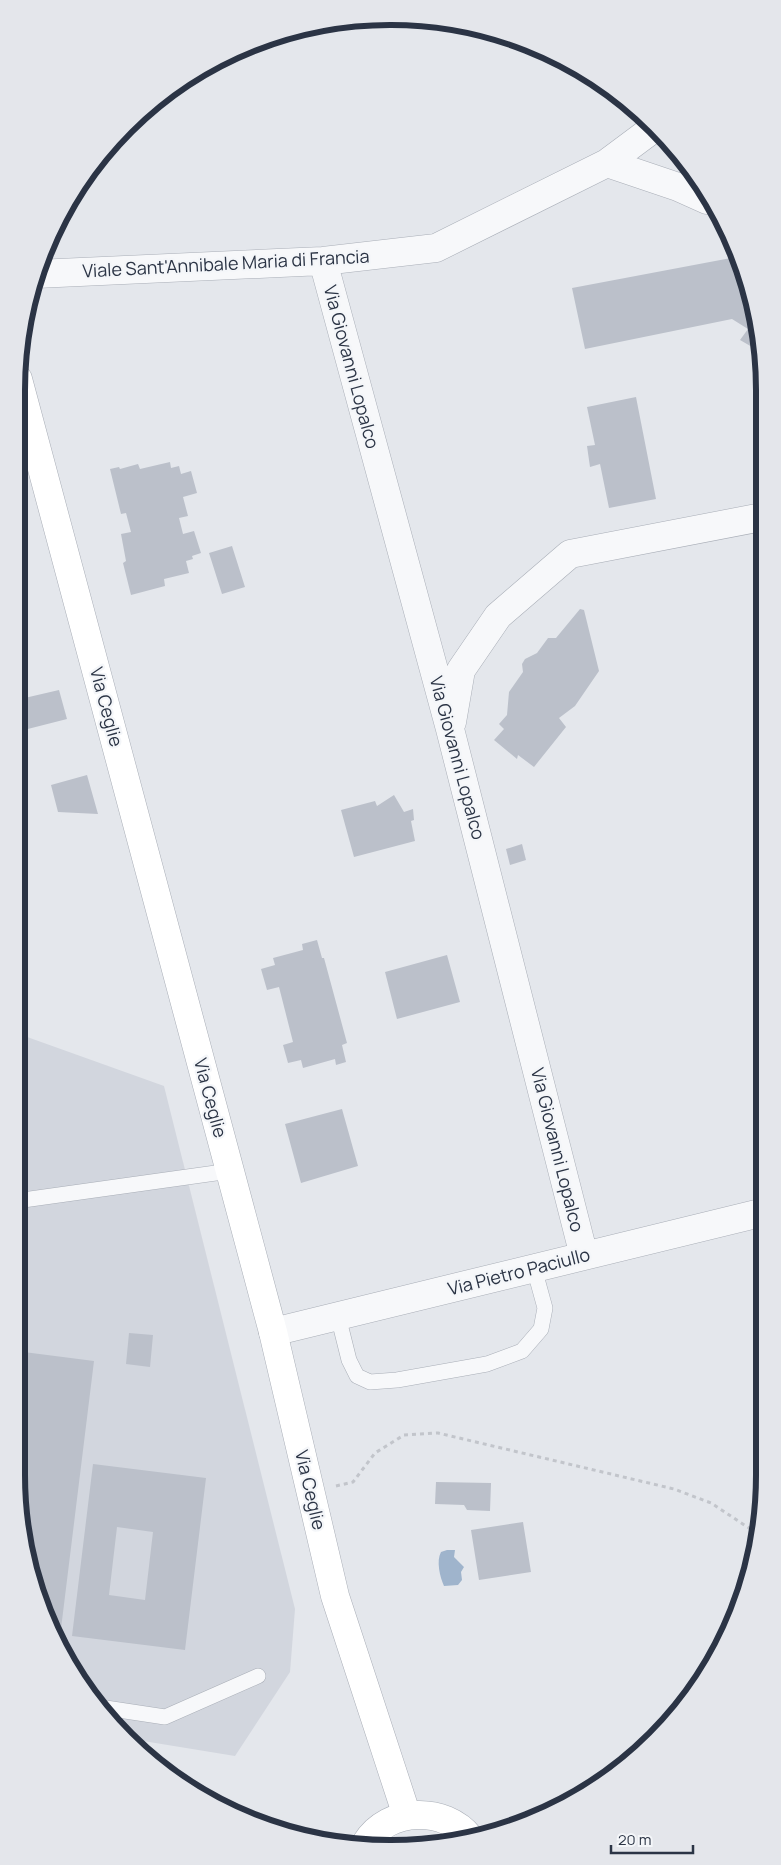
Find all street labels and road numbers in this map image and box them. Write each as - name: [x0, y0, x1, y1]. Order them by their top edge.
- street label: Viale Sant'Annibale Maria di Francia: [82, 243, 370, 283]
- street label: Via Giovanni Lopalco: [319, 282, 385, 451]
- street label: Via Ceglie: [85, 664, 129, 749]
- street label: Via Giovanni Lopalco: [425, 673, 491, 842]
- street label: Via Ceglie: [189, 1055, 233, 1140]
- street label: Via Giovanni Lopalco: [526, 1065, 590, 1234]
- street label: Via Pietro Paciullo: [445, 1242, 592, 1300]
- street label: Via Ceglie: [290, 1447, 332, 1532]

